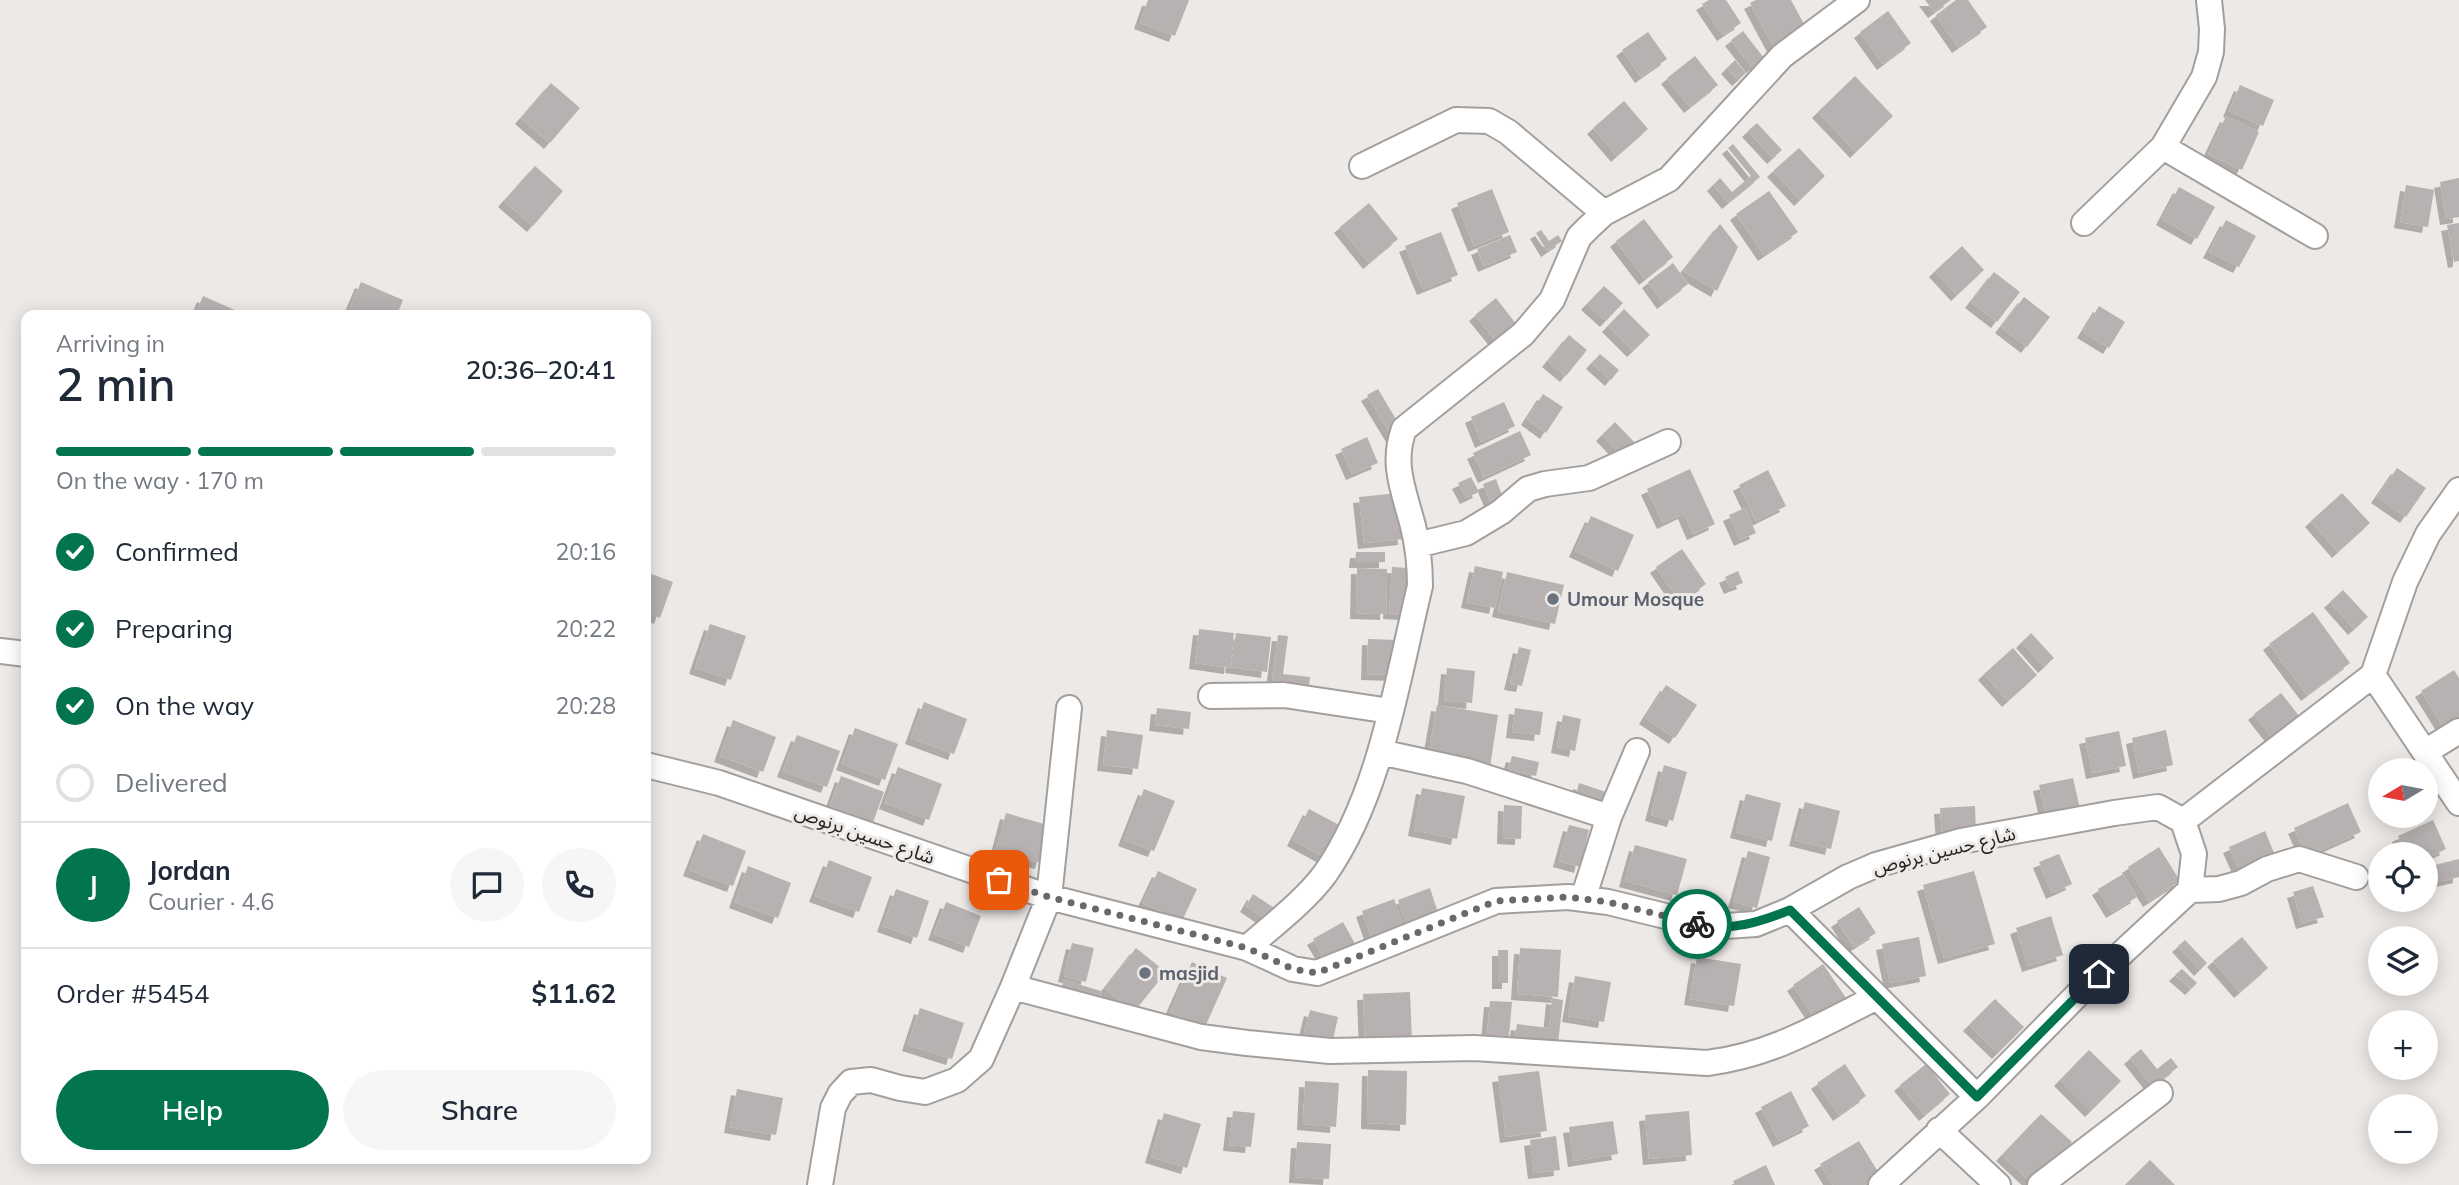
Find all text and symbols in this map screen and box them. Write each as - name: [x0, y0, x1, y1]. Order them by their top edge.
- text: Arriving in: [56, 329, 165, 358]
- text: 20:36–20:41: [466, 353, 616, 386]
- text: 2 min: [56, 355, 175, 413]
- text: On the way · 170 m: [56, 466, 264, 495]
- icon: check: [56, 533, 94, 571]
- text: Confirmed: [115, 535, 239, 568]
- text: 20:16: [556, 537, 616, 566]
- place label: Umour Mosque: [1567, 587, 1704, 611]
- marker: Umour Mosque: [1545, 591, 1561, 607]
- icon: check: [56, 610, 94, 648]
- text: Preparing: [115, 612, 233, 645]
- text: 20:22: [556, 614, 616, 643]
- icon: check: [56, 687, 94, 725]
- text: On the way: [115, 689, 254, 722]
- text: 20:28: [556, 691, 616, 720]
- north arrow: [2368, 758, 2438, 828]
- map controls: [2368, 758, 2438, 1164]
- text: Delivered: [115, 766, 228, 799]
- street label: شارع حسين برنوص: [791, 799, 938, 871]
- street label: شارع حسين برنوص: [1870, 821, 2018, 881]
- button: locate: [2368, 842, 2438, 912]
- button: chat: [450, 848, 524, 922]
- button: phone: [542, 848, 616, 922]
- pin: [969, 850, 1029, 910]
- text: Jordan: [148, 854, 231, 887]
- icon: bag: [980, 861, 1018, 899]
- text: J: [88, 869, 98, 902]
- text: Courier · 4.6: [148, 887, 274, 916]
- courier: [1662, 889, 1732, 959]
- icon: bike: [1678, 905, 1716, 943]
- button: layers: [2368, 926, 2438, 996]
- pin: [2069, 944, 2129, 1004]
- icon: home: [2080, 955, 2118, 993]
- place label: masjid: [1159, 961, 1219, 985]
- marker: masjid: [1137, 965, 1153, 981]
- text: Order #5454: [56, 977, 209, 1010]
- text: $11.62: [532, 977, 616, 1010]
- button: +: [2368, 1010, 2438, 1080]
- button: Help: [56, 1070, 329, 1150]
- button: Share: [343, 1070, 616, 1150]
- button: −: [2368, 1094, 2438, 1164]

